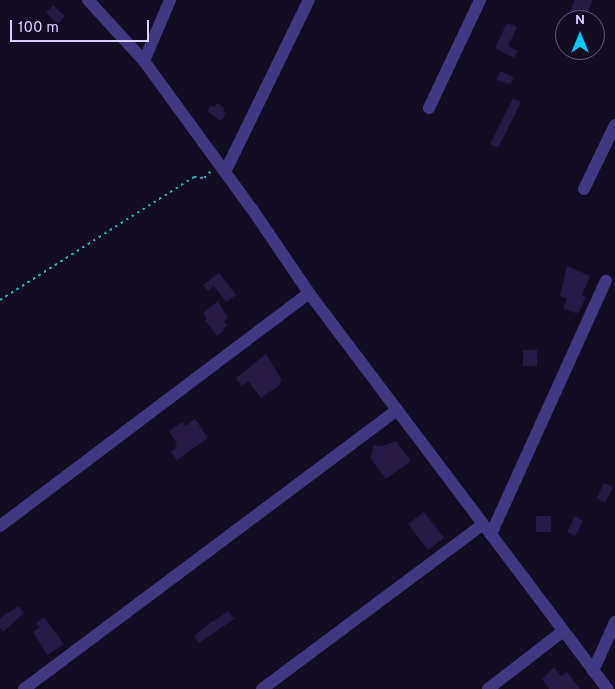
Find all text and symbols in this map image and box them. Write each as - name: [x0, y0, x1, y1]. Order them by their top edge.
- scale bar: [12, 10, 151, 42]
- north arrow: [555, 10, 605, 60]
- text: N: [575, 12, 585, 29]
- text: 100 m: [18, 19, 59, 38]

